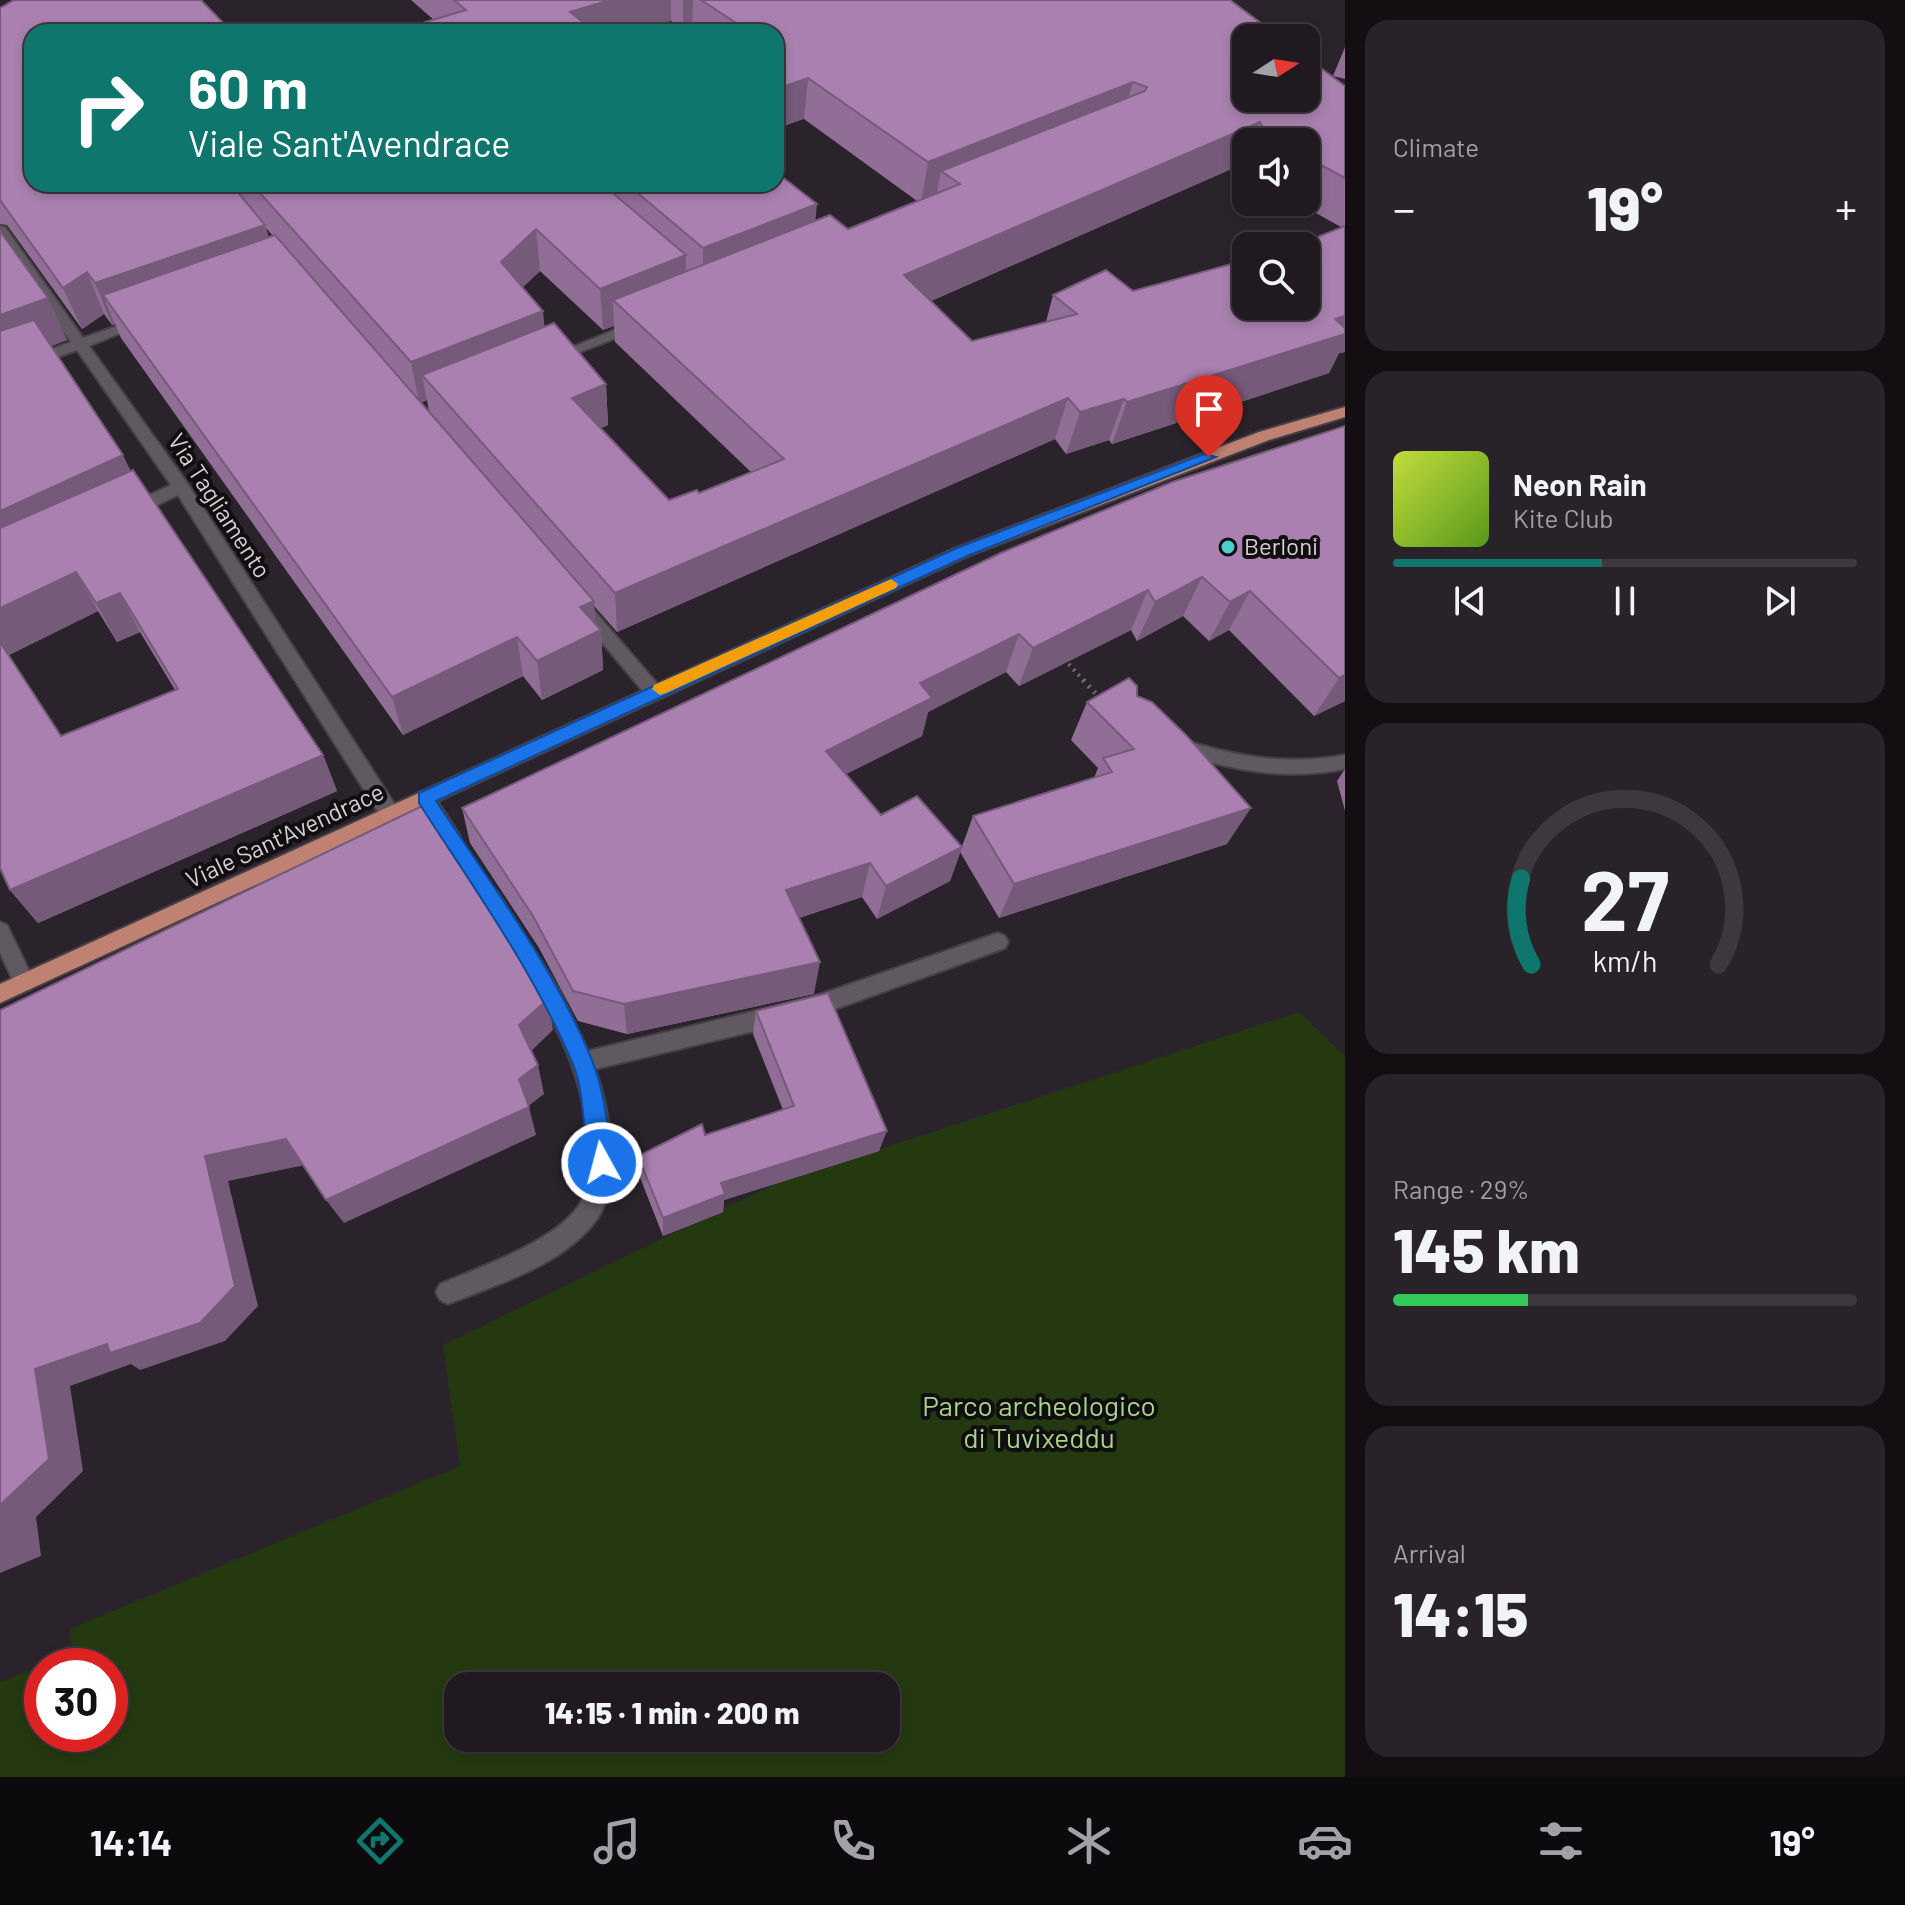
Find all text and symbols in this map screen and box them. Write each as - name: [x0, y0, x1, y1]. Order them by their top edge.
- north arrow: [1232, 24, 1320, 112]
- map controls: [1232, 24, 1320, 320]
- text: 60 m: [188, 53, 308, 120]
- icon: right: [56, 56, 160, 160]
- text: Viale Sant'Avendrace: [188, 121, 510, 164]
- button: sound: [1232, 128, 1320, 216]
- text: Climate: [1393, 131, 1479, 162]
- text: 19°: [1587, 171, 1663, 243]
- text: −: [1393, 181, 1415, 234]
- text: +: [1835, 181, 1857, 234]
- button: search: [1232, 232, 1320, 320]
- pin: [1175, 375, 1243, 457]
- icon: arrive: [1187, 387, 1231, 431]
- street label: Via Tagliamento: [163, 427, 278, 583]
- text: Neon Rain: [1513, 466, 1647, 502]
- text: Kite Club: [1513, 502, 1614, 533]
- place label: Berloni: [1244, 531, 1318, 560]
- marker: Berloni: [1219, 538, 1237, 556]
- icon: previous: [1448, 579, 1492, 623]
- icon: pause: [1603, 579, 1647, 623]
- icon: next: [1758, 579, 1802, 623]
- street label: Viale Sant'Avendrace: [181, 776, 388, 893]
- text: 27: [1581, 847, 1669, 947]
- text: km/h: [1593, 943, 1657, 978]
- position arrow: [560, 1121, 644, 1205]
- text: Range · 29%: [1393, 1173, 1529, 1204]
- text: 145 km: [1393, 1213, 1580, 1285]
- park label: Parco archeologico di Tuvixeddu: [922, 1388, 1156, 1454]
- text: Arrival: [1393, 1537, 1466, 1568]
- text: 14:15: [1393, 1577, 1528, 1649]
- speed limit sign: 30: [24, 1648, 128, 1752]
- text: 14:15 · 1 min · 200 m: [545, 1694, 799, 1730]
- icon: directions: [352, 1813, 408, 1869]
- icon: music: [589, 1813, 645, 1869]
- icon: phone: [825, 1813, 881, 1869]
- icon: climate: [1061, 1813, 1117, 1869]
- icon: car: [1297, 1813, 1353, 1869]
- icon: filters: [1533, 1813, 1589, 1869]
- text: 14:14: [90, 1820, 172, 1863]
- text: 19°: [1769, 1820, 1815, 1863]

